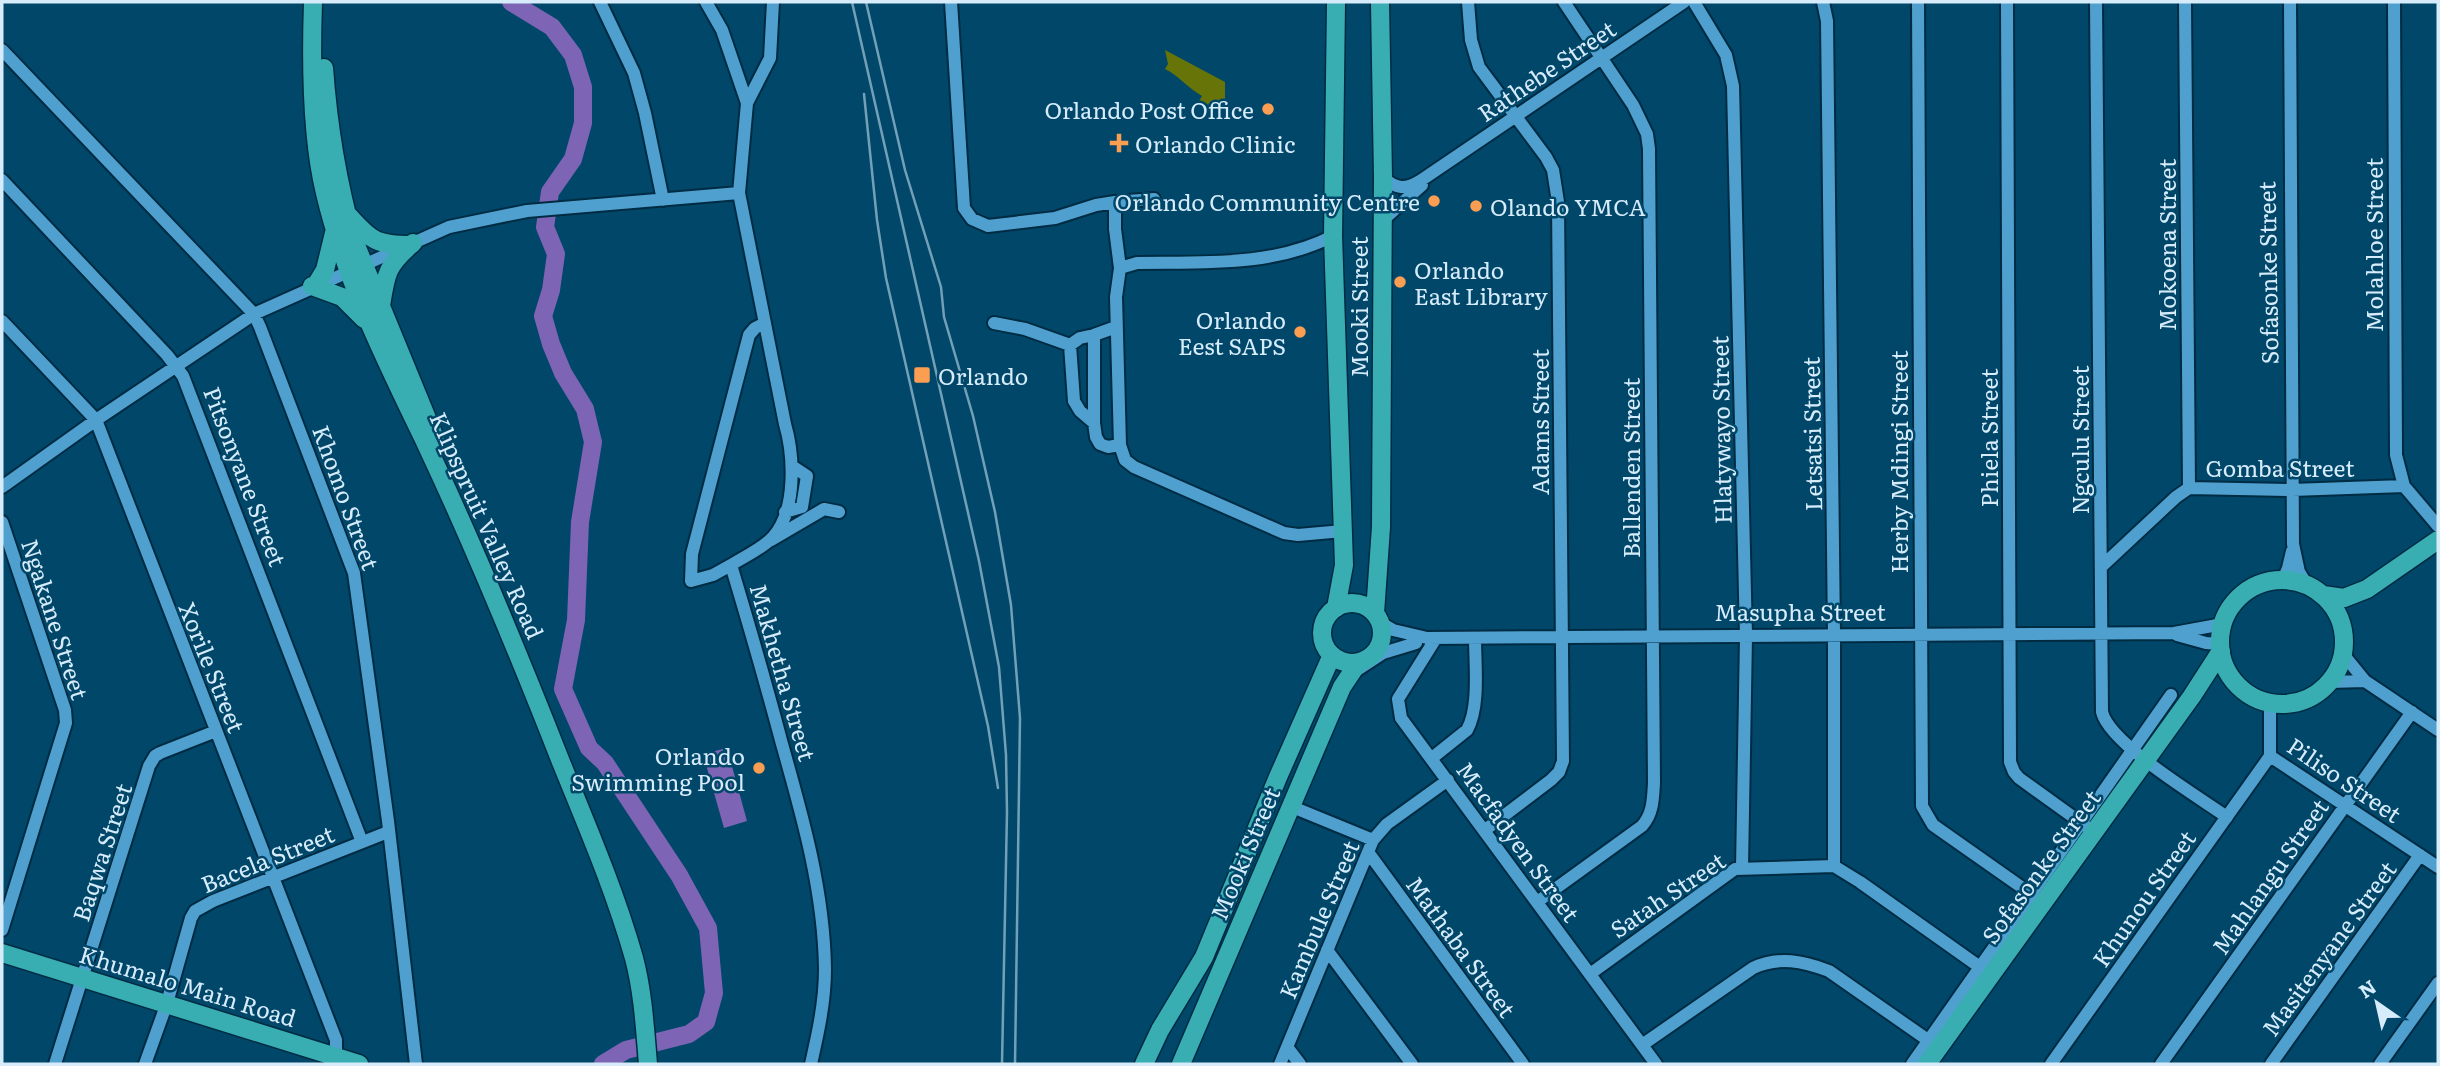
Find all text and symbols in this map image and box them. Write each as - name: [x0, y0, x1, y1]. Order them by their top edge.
- street label: Rathebe Street: [1470, 11, 1622, 129]
- place label: Orlando Post Office: [1044, 92, 1254, 126]
- marker: Orlando Post Office: [1260, 101, 1276, 117]
- place label: Orlando Clinic: [1135, 126, 1295, 160]
- marker: Orlando Clinic: [1109, 133, 1129, 153]
- street label: Molahloe Street: [2356, 157, 2390, 332]
- street label: Mokoena Street: [2149, 158, 2183, 331]
- street label: Sofasonke Street: [2248, 180, 2286, 365]
- place label: Orlando Community Centre: [1115, 184, 1420, 218]
- place label: Olando YMCA: [1490, 189, 1646, 223]
- marker: Orlando Community Centre: [1426, 193, 1442, 209]
- marker: Olando YMCA: [1468, 198, 1484, 214]
- street label: Mooki Street: [1341, 236, 1375, 378]
- place label: Orlando East Library: [1414, 252, 1548, 312]
- marker: Orlando East Library: [1392, 274, 1408, 290]
- place label: Orlando Eest SAPS: [1178, 302, 1286, 362]
- marker: Orlando Eest SAPS: [1292, 324, 1308, 340]
- street label: Hlatywayo Street: [1701, 335, 1739, 524]
- street label: Adams Street: [1522, 348, 1556, 495]
- street label: Herby Mdingi Street: [1881, 350, 1915, 574]
- street label: Letsatsi Street: [1793, 356, 1829, 512]
- place label: Orlando: [938, 358, 1028, 392]
- marker: Orlando: [912, 365, 932, 385]
- street label: Ngculu Street: [2062, 365, 2096, 514]
- street label: Phiela Street: [1971, 368, 2005, 507]
- street label: Ballenden Street: [1613, 377, 1647, 558]
- street label: Pitsonyane Street: [196, 381, 296, 571]
- street label: Klipspruit Valley Road: [423, 406, 553, 644]
- street label: Khomo Street: [305, 420, 389, 575]
- street label: Gomba Street: [2206, 450, 2355, 484]
- street label: Ngakane Street: [14, 534, 98, 704]
- street label: Makhetha Street: [742, 579, 826, 765]
- street label: Masupha Street: [1714, 594, 1886, 628]
- street label: Xorile Street: [171, 597, 255, 738]
- street label: Piliso Street: [2281, 728, 2409, 830]
- place label: Orlando Swimming Pool: [571, 738, 745, 798]
- street label: Macfadyen Street: [1449, 754, 1589, 929]
- marker: Orlando Swimming Pool: [751, 760, 767, 776]
- street label: Baqwa Street: [63, 778, 140, 925]
- street label: Mooki Street: [1201, 781, 1288, 925]
- street label: Sofasonke Street: [1972, 781, 2108, 950]
- street label: Mahlangu Street: [2203, 791, 2336, 961]
- street label: Bacela Street: [195, 816, 339, 900]
- street label: Khunou Street: [2083, 822, 2203, 973]
- street label: Kambule Street: [1269, 834, 1367, 1003]
- street label: Satah Street: [1603, 843, 1732, 945]
- street label: Masitenyane Street: [2253, 853, 2404, 1043]
- street label: Mathaba Street: [1399, 868, 1525, 1024]
- street label: Khumalo Main Road: [75, 936, 301, 1034]
- north arrow: [2342, 968, 2412, 1038]
- text: N: [2352, 972, 2381, 1004]

